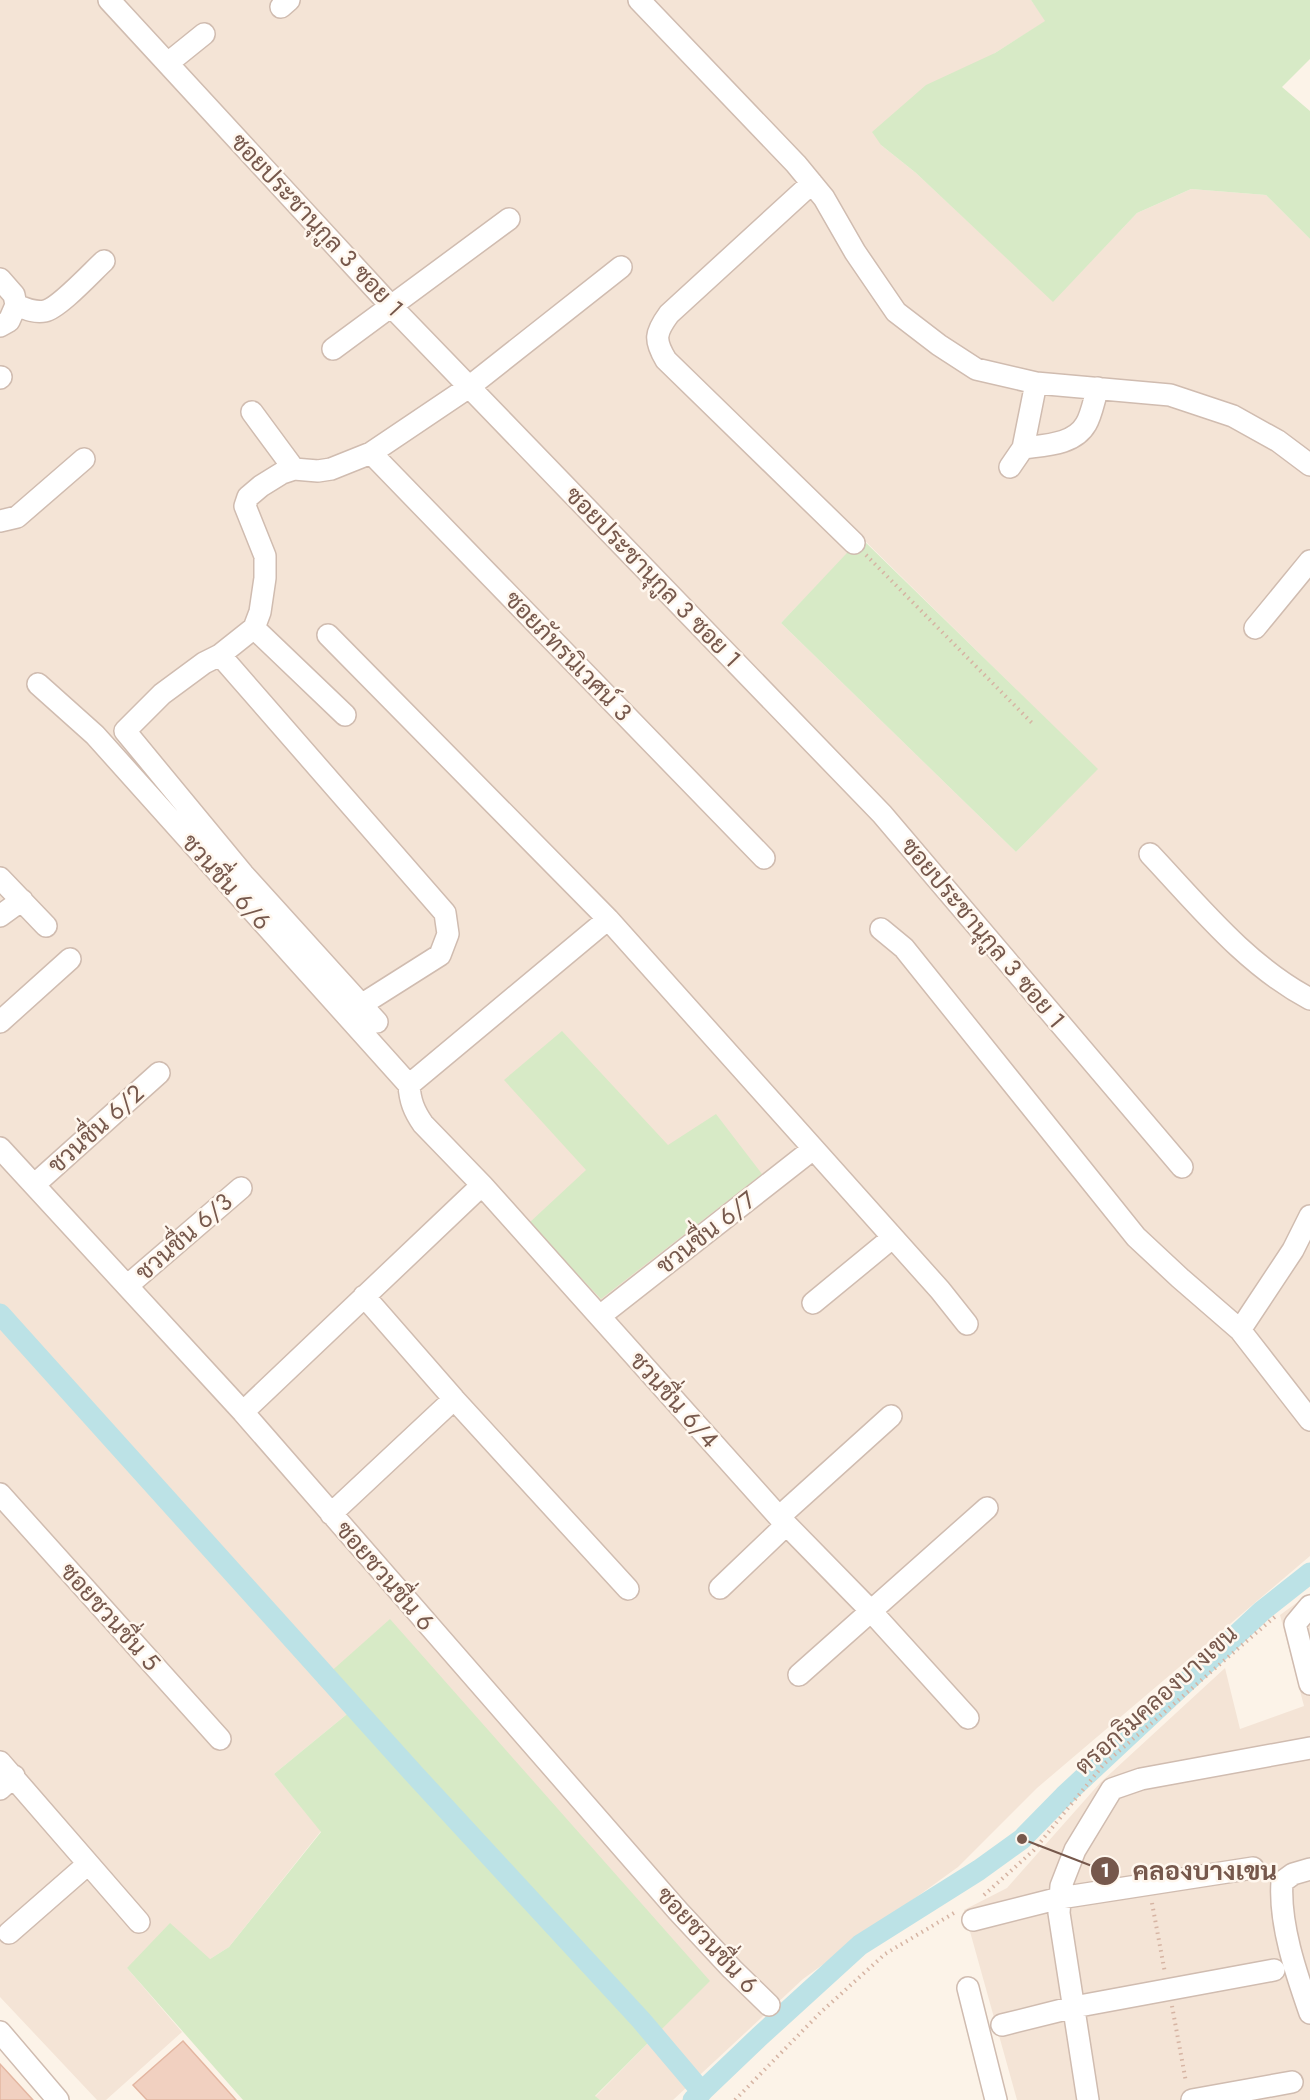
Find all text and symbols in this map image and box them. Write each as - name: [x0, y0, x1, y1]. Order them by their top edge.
- street label: ซอยประชานุกูล 3 ซอย 1: [223, 125, 412, 324]
- street label: ซอยประชานุกูล 3 ซอย 1: [557, 478, 749, 675]
- street label: ซอยภัทรนิเวศน์ 3: [497, 582, 640, 729]
- street label: ชวนชื่น 6/6: [173, 824, 281, 938]
- street label: ซอยประชานุกูล 3 ซอย 1: [893, 829, 1074, 1036]
- street label: ชวนชื่น 6/2: [38, 1074, 152, 1181]
- street label: ชวนชื่น 6/7: [647, 1180, 763, 1283]
- street label: ชวนชื่น 6/3: [126, 1182, 240, 1289]
- street label: ชวนชื่น 6/4: [621, 1342, 730, 1456]
- street label: ซอยชวนชื่น 6: [328, 1511, 445, 1638]
- street label: ซอยชวนชื่น 5: [52, 1553, 171, 1679]
- street label: ตรอกริมคลองบางเขน: [1066, 1617, 1245, 1783]
- callout: คลองบางเขน: [1090, 1849, 1289, 1893]
- text: คลองบางเขน: [1133, 1852, 1277, 1890]
- text: 1: [1100, 1858, 1110, 1884]
- street label: ซอยชวนชื่น 6: [648, 1876, 769, 2001]

